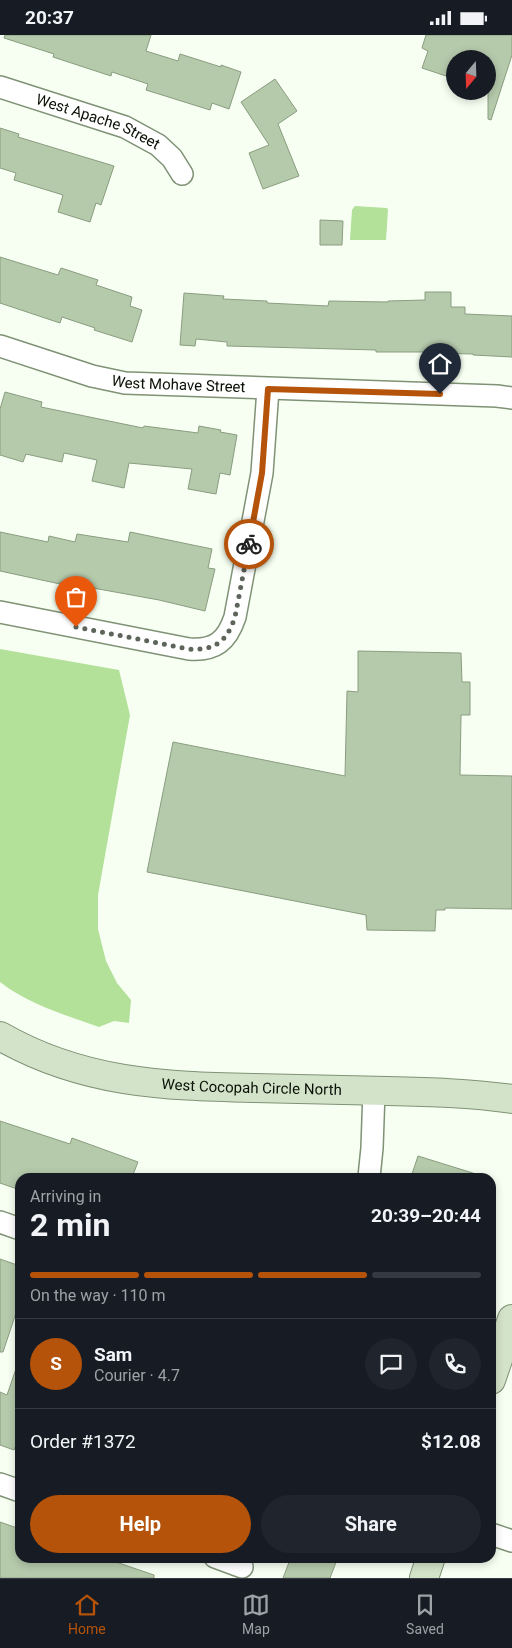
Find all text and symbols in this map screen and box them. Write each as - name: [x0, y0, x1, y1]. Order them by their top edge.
- text: 20:37: [25, 6, 74, 29]
- north arrow: [446, 50, 496, 100]
- map controls: [446, 50, 496, 100]
- street label: West Apache Street: [34, 90, 163, 153]
- pin: [419, 343, 461, 394]
- icon: home: [426, 350, 454, 378]
- street label: West Mohave Street: [110, 371, 246, 396]
- courier: [224, 519, 274, 569]
- icon: bike: [235, 530, 263, 558]
- pin: [55, 576, 97, 627]
- icon: bag: [62, 583, 90, 611]
- street label: West Cocopah Circle North: [161, 1075, 342, 1099]
- text: Arriving in: [30, 1187, 101, 1206]
- text: 20:39–20:44: [371, 1204, 481, 1227]
- text: 2 min: [30, 1206, 110, 1244]
- text: On the way · 110 m: [30, 1286, 166, 1305]
- button: chat: [365, 1338, 417, 1390]
- button: phone: [429, 1338, 481, 1390]
- text: Sam: [94, 1343, 132, 1366]
- text: S: [50, 1352, 62, 1375]
- text: Courier · 4.7: [94, 1366, 180, 1385]
- text: Order #1372: [30, 1430, 136, 1453]
- text: $12.08: [421, 1430, 481, 1453]
- button: Help: [30, 1495, 251, 1553]
- button: Share: [261, 1495, 481, 1553]
- tab: Home: [68, 1591, 106, 1637]
- tab: Map: [242, 1591, 270, 1637]
- tab: Saved: [406, 1591, 444, 1637]

